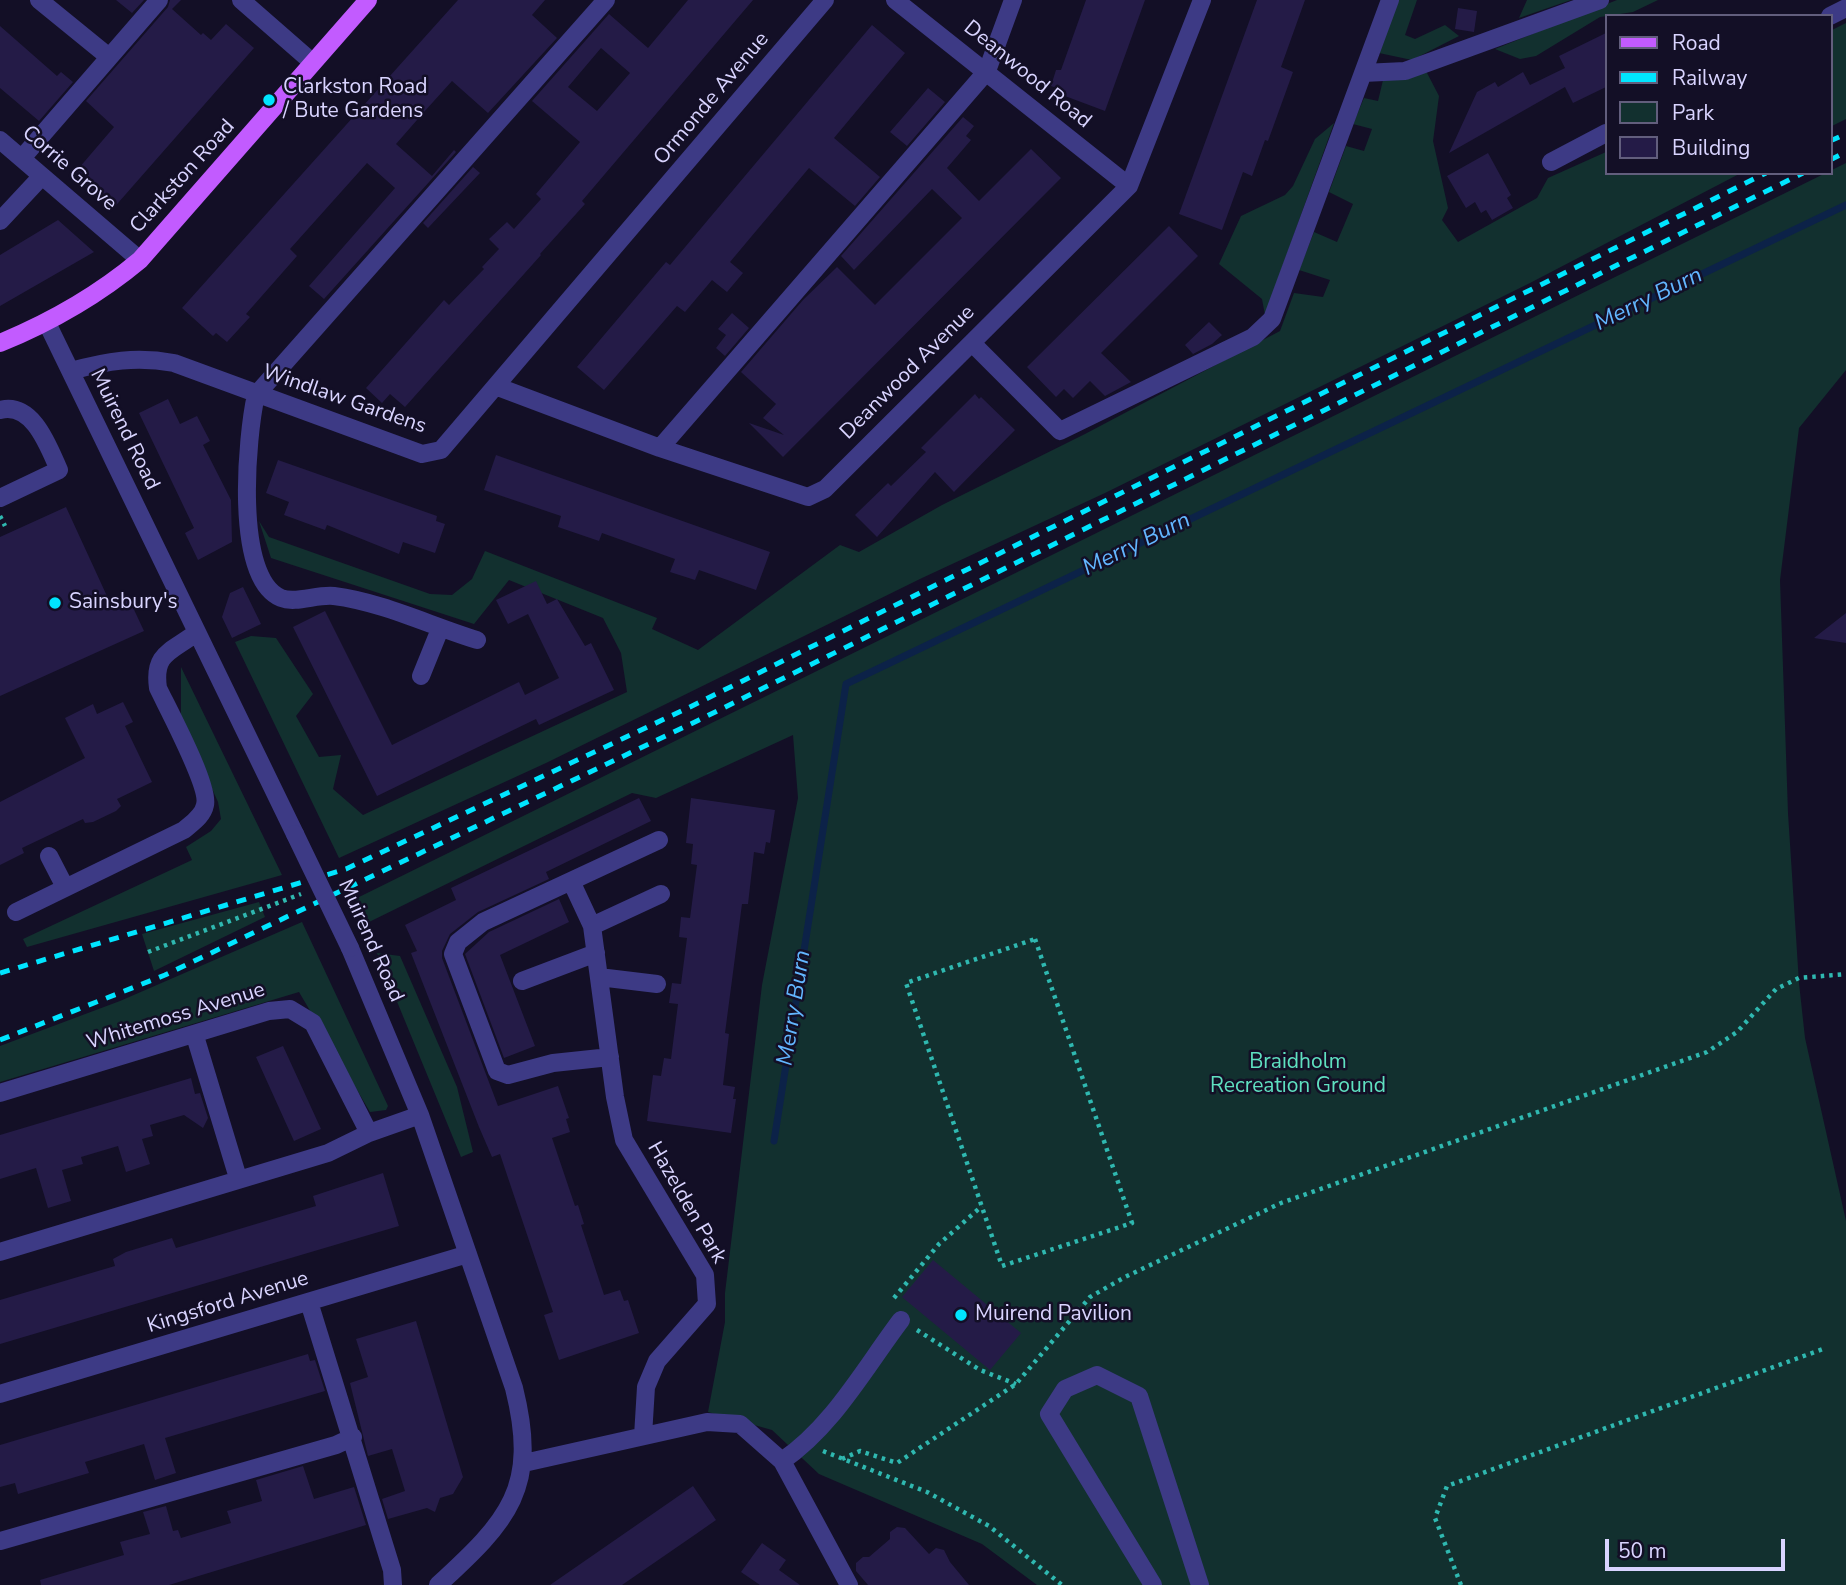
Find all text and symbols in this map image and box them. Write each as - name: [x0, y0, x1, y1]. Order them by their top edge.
- legend: [1604, 14, 1832, 175]
- street label: Deanwood Road: [958, 16, 1096, 134]
- street label: Ormonde Avenue: [649, 28, 775, 170]
- text: Road: [1672, 29, 1721, 57]
- text: Railway: [1672, 64, 1747, 92]
- place label: Clarkston Road / Bute Gardens: [283, 75, 427, 125]
- marker: Clarkston Road / Bute Gardens: [261, 92, 277, 108]
- text: Park: [1672, 99, 1714, 127]
- street label: Clarkston Road: [125, 115, 241, 239]
- street label: Corrie Grove: [16, 121, 122, 217]
- text: Building: [1672, 134, 1750, 162]
- water label: Merry Burn: [1591, 262, 1707, 338]
- street label: Deanwood Avenue: [836, 301, 980, 445]
- street label: Windlaw Gardens: [259, 360, 429, 440]
- street label: Muirend Road: [84, 365, 164, 495]
- water label: Merry Burn: [1079, 507, 1195, 583]
- place label: Sainsbury's: [69, 590, 178, 616]
- marker: Sainsbury's: [47, 595, 63, 611]
- street label: Muirend Road: [332, 876, 408, 1006]
- water label: Merry Burn: [772, 948, 818, 1068]
- street label: Whitemoss Avenue: [84, 978, 268, 1056]
- park label: Braidholm Recreation Ground: [1210, 1050, 1386, 1100]
- street label: Hazelden Park: [641, 1138, 731, 1268]
- street label: Kingsford Avenue: [144, 1267, 312, 1339]
- place label: Muirend Pavilion: [975, 1302, 1132, 1328]
- marker: Muirend Pavilion: [953, 1307, 969, 1323]
- scale bar: [1608, 1526, 1788, 1570]
- text: 50 m: [1618, 1537, 1667, 1565]

